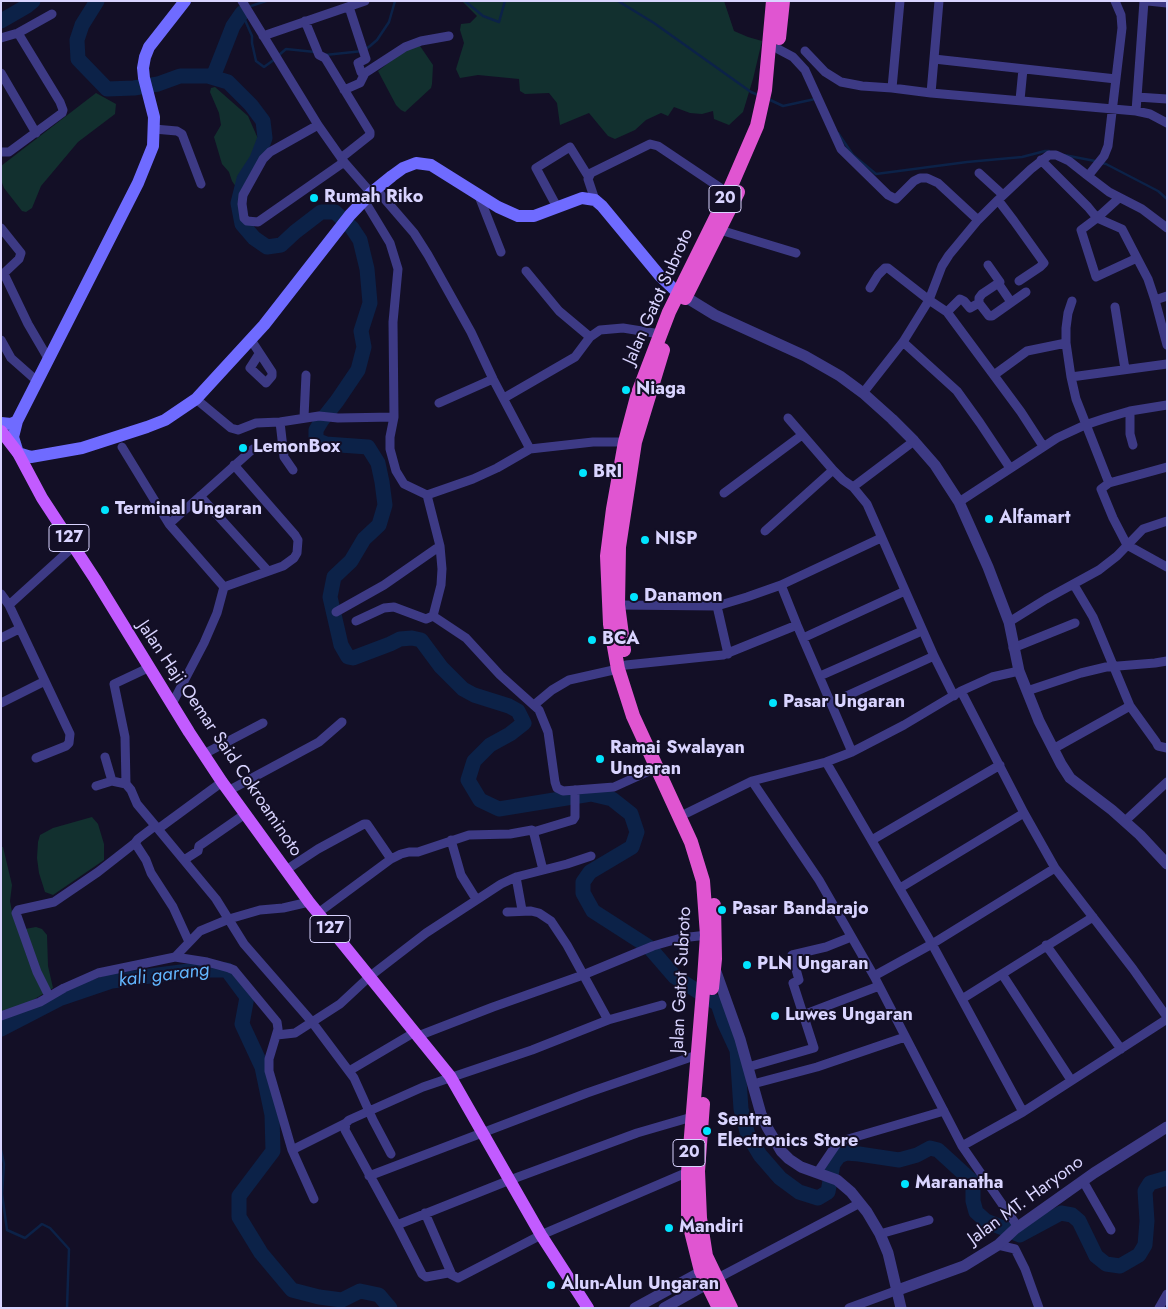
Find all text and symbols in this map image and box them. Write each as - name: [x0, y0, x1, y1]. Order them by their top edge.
- road number: 20: [709, 185, 741, 212]
- place label: Rumah Riko: [324, 187, 423, 209]
- marker: Rumah Riko: [308, 192, 320, 204]
- street label: Jalan Gatot Subroto: [619, 226, 699, 368]
- place label: Niaga: [636, 379, 686, 401]
- marker: Niaga: [620, 384, 632, 396]
- place label: LemonBox: [253, 437, 340, 459]
- marker: LemonBox: [237, 442, 249, 454]
- place label: BRI: [593, 462, 622, 484]
- marker: BRI: [577, 467, 589, 479]
- place label: Terminal Ungaran: [115, 499, 262, 521]
- marker: Terminal Ungaran: [99, 504, 111, 516]
- place label: Alfamart: [999, 508, 1071, 530]
- marker: Alfamart: [983, 513, 995, 525]
- road number: 127: [49, 524, 89, 552]
- place label: NISP: [655, 529, 698, 551]
- marker: NISP: [639, 534, 651, 546]
- place label: Danamon: [644, 586, 723, 608]
- marker: Danamon: [628, 591, 640, 603]
- street label: Jalan Haji Oemar Said Cokroaminoto: [132, 617, 306, 861]
- place label: BCA: [602, 629, 640, 651]
- marker: BCA: [586, 634, 598, 646]
- place label: Pasar Ungaran: [783, 692, 905, 714]
- marker: Pasar Ungaran: [767, 697, 779, 709]
- place label: Ramai Swalayan Ungaran: [610, 738, 745, 781]
- marker: Ramai Swalayan Ungaran: [594, 753, 606, 765]
- place label: Pasar Bandarajo: [732, 899, 869, 921]
- marker: Pasar Bandarajo: [716, 904, 728, 916]
- street label: Jalan Gatot Subroto: [667, 906, 697, 1054]
- road number: 127: [310, 916, 350, 942]
- place label: PLN Ungaran: [757, 954, 869, 976]
- water label: kali garang: [117, 959, 211, 993]
- marker: PLN Ungaran: [741, 959, 753, 971]
- place label: Luwes Ungaran: [785, 1005, 913, 1027]
- marker: Luwes Ungaran: [769, 1010, 781, 1022]
- place label: Sentra Electronics Store: [717, 1110, 858, 1152]
- marker: Sentra Electronics Store: [701, 1125, 713, 1137]
- road number: 20: [673, 1140, 705, 1166]
- street label: Jalan MT. Haryono: [964, 1152, 1088, 1250]
- place label: Maranatha: [915, 1173, 1004, 1195]
- marker: Maranatha: [899, 1178, 911, 1190]
- place label: Mandiri: [679, 1217, 744, 1239]
- marker: Mandiri: [663, 1222, 675, 1234]
- place label: Alun-Alun Ungaran: [561, 1274, 719, 1296]
- marker: Alun-Alun Ungaran: [545, 1279, 557, 1291]

